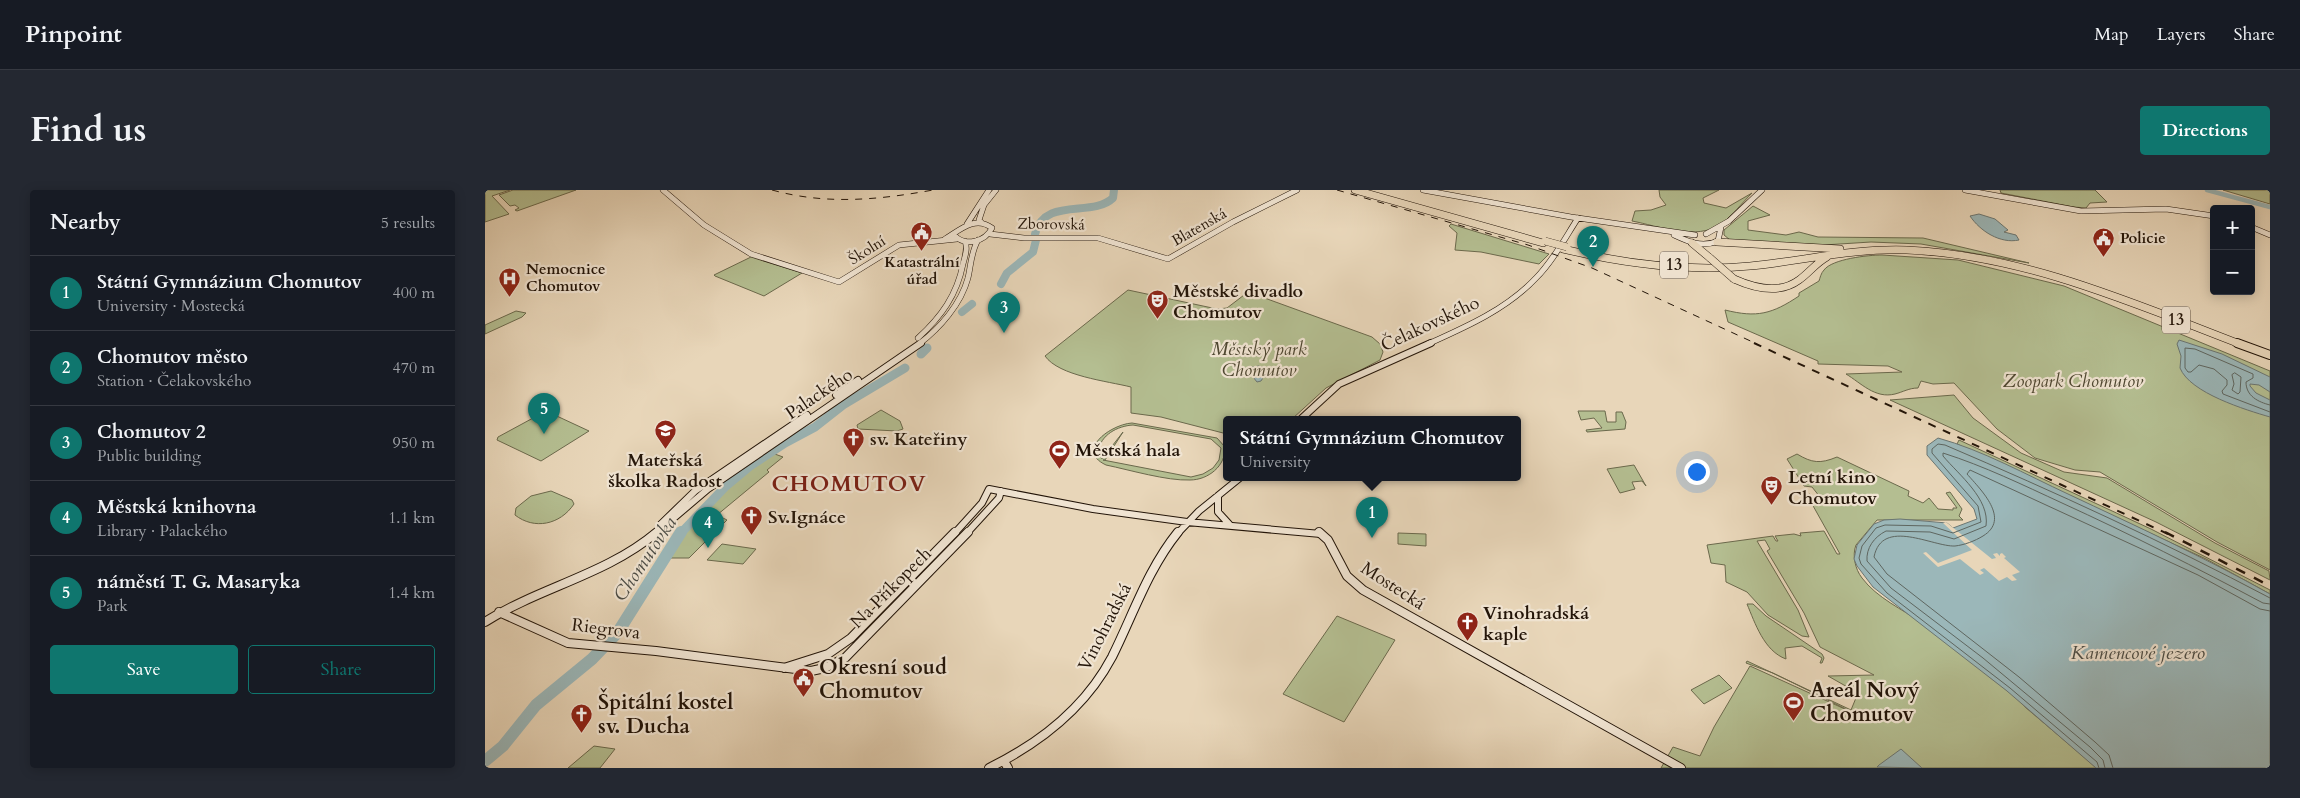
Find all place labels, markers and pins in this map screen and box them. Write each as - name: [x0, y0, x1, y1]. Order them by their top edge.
- public building icon: Katastrální úřad: [910, 221, 934, 252]
- pin: 2: [1577, 226, 1609, 267]
- public building icon: Policie: [2092, 226, 2116, 257]
- place label: Policie: [2120, 228, 2166, 248]
- place label: Katastrální úřad: [884, 252, 960, 289]
- place label: Nemocnice Chomutov: [526, 259, 605, 296]
- hospital icon: Nemocnice Chomutov: [498, 266, 522, 297]
- place label: Městské divadlo Chomutov: [1173, 279, 1303, 325]
- theatre icon: Městské divadlo Chomutov: [1145, 289, 1169, 320]
- pin: 3: [988, 292, 1020, 333]
- pin: 5: [528, 393, 560, 434]
- school or university icon: Mateřská školka Radost: [653, 418, 677, 449]
- church icon: sv. Kateřiny: [842, 427, 866, 458]
- place label: sv. Kateřiny: [870, 427, 968, 452]
- sports icon: Městská hala: [1047, 438, 1071, 469]
- place label: Městská hala: [1075, 438, 1180, 463]
- place label: Mateřská školka Radost: [608, 448, 722, 494]
- place label: Letní kino Chomutov: [1788, 465, 1877, 511]
- theatre icon: Letní kino Chomutov: [1760, 475, 1784, 506]
- pin: 1: [1356, 497, 1388, 538]
- church icon: Sv.Ignáce: [740, 505, 764, 536]
- place label: Sv.Ignáce: [768, 505, 846, 530]
- pin: 4: [692, 507, 724, 548]
- place label: Vinohradská kaple: [1483, 601, 1589, 647]
- church icon: Vinohradská kaple: [1455, 611, 1479, 642]
- place label: Okresní soud Chomutov: [819, 653, 947, 706]
- public building icon: Okresní soud Chomutov: [791, 667, 815, 698]
- place label: Areál Nový Chomutov: [1810, 676, 1920, 729]
- place label: Špitální kostel sv. Ducha: [598, 687, 733, 741]
- sports icon: Areál Nový Chomutov: [1782, 690, 1806, 721]
- church icon: Špitální kostel sv. Ducha: [570, 702, 594, 733]

